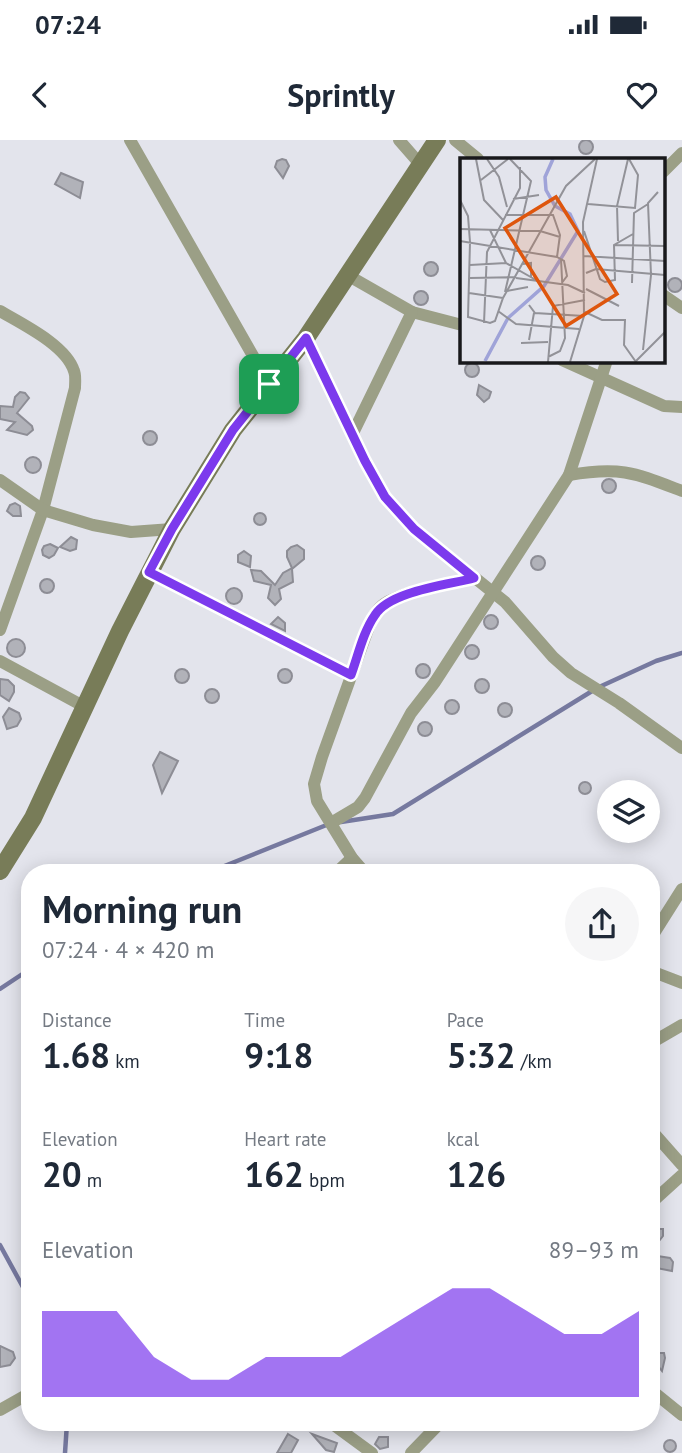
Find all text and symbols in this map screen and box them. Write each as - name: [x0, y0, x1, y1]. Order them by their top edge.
- text: 07:24: [35, 8, 101, 41]
- text: Sprintly: [287, 74, 395, 116]
- icon: back: [21, 76, 59, 114]
- icon: heart: [623, 76, 661, 114]
- inset map: [460, 158, 664, 362]
- pin: [239, 354, 299, 414]
- icon: arrive: [250, 365, 288, 403]
- map controls: [597, 780, 660, 843]
- button: layers: [597, 780, 660, 843]
- text: Morning run: [42, 884, 242, 933]
- button: share: [565, 887, 639, 961]
- text: 07:24 · 4 × 420 m: [42, 935, 214, 964]
- text: Distance: [42, 1008, 112, 1032]
- text: Time: [244, 1008, 285, 1032]
- text: Pace: [447, 1008, 484, 1032]
- text: 1.68: [42, 1032, 110, 1078]
- text: 9:18: [244, 1032, 313, 1078]
- text: 5:32: [447, 1032, 516, 1078]
- text: km: [110, 1049, 140, 1073]
- text: /km: [516, 1049, 552, 1073]
- text: Elevation: [42, 1127, 118, 1151]
- text: Heart rate: [244, 1127, 326, 1151]
- text: kcal: [447, 1127, 479, 1151]
- text: 20: [42, 1151, 82, 1197]
- text: 162: [244, 1151, 304, 1197]
- text: 126: [447, 1151, 506, 1197]
- text: m: [82, 1168, 102, 1192]
- text: bpm: [304, 1168, 345, 1192]
- text: Elevation: [42, 1235, 134, 1264]
- text: 89–93 m: [549, 1235, 639, 1264]

